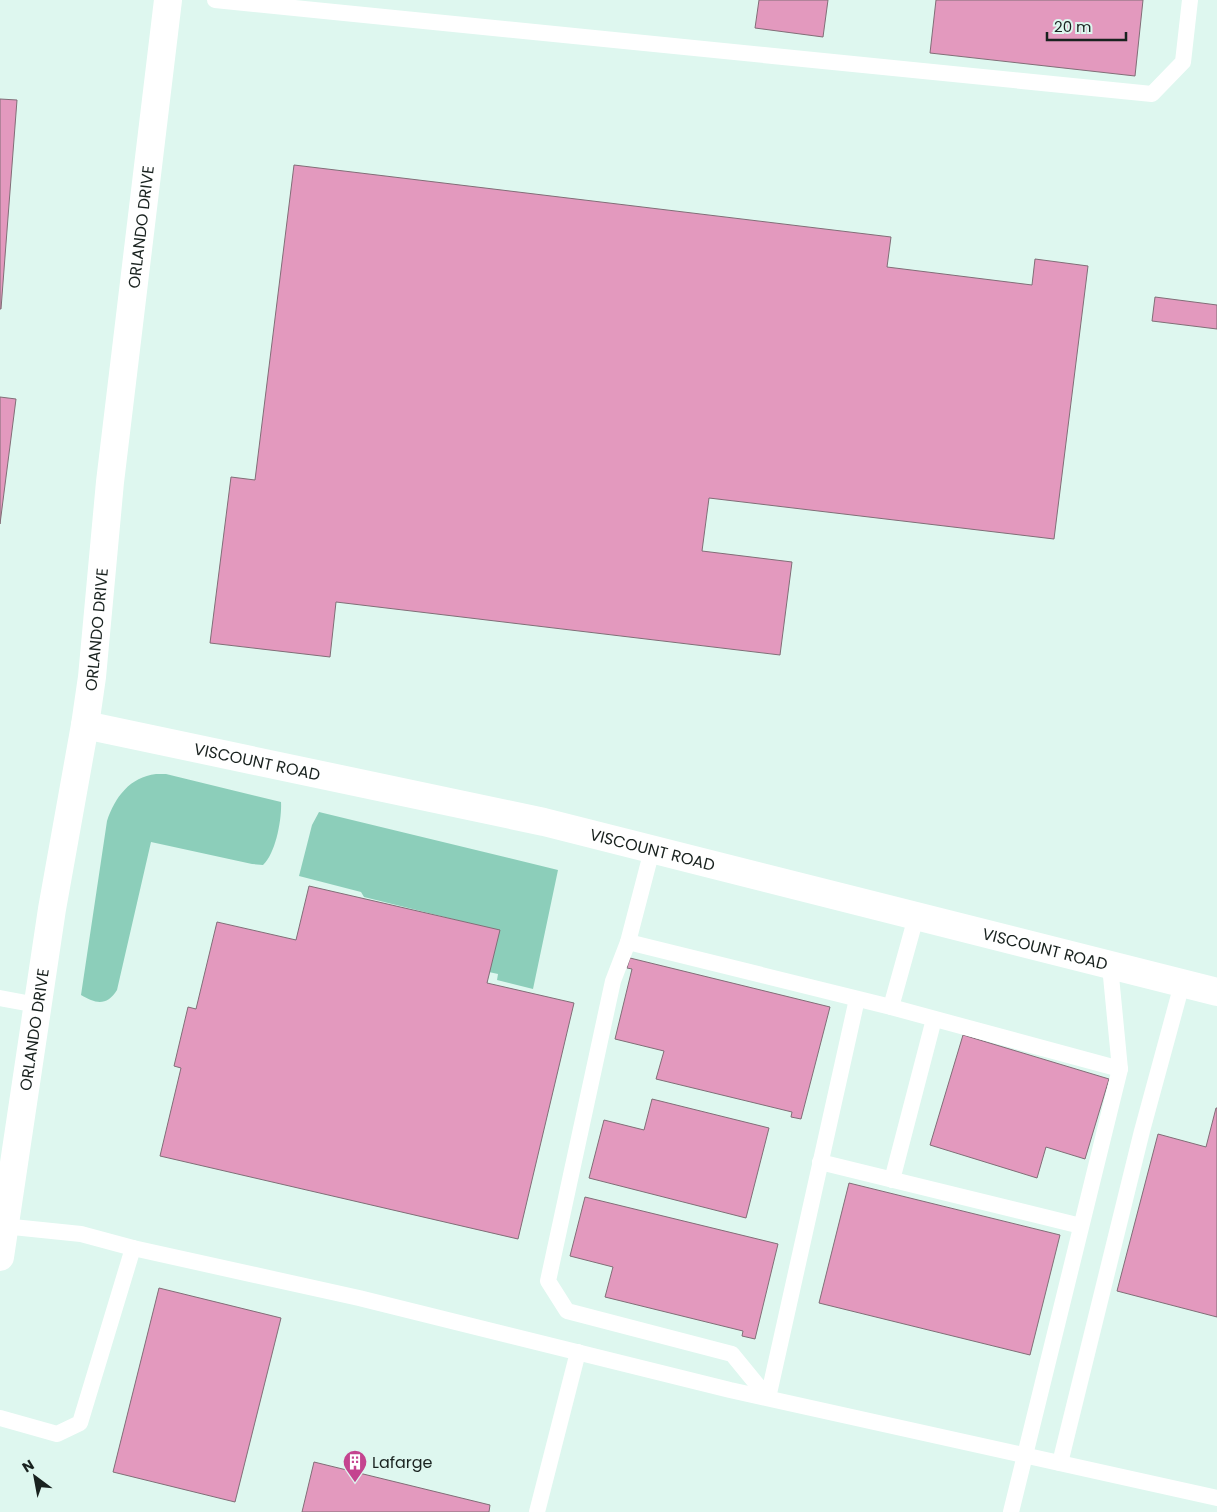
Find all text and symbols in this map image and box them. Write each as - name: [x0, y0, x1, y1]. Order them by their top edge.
- scale bar: [1047, 10, 1126, 42]
- text: 20 m: [1054, 16, 1092, 37]
- street label: ORLANDO DRIVE: [122, 164, 160, 290]
- street label: ORLANDO DRIVE: [79, 567, 114, 693]
- street label: VISCOUNT ROAD: [192, 737, 322, 786]
- street label: VISCOUNT ROAD: [587, 823, 717, 877]
- street label: VISCOUNT ROAD: [980, 922, 1110, 976]
- street label: ORLANDO DRIVE: [14, 967, 55, 1092]
- building icon: Lafarge: [342, 1449, 368, 1483]
- place label: Lafarge: [372, 1451, 433, 1474]
- north arrow: [10, 1452, 60, 1502]
- text: N: [18, 1455, 38, 1477]

